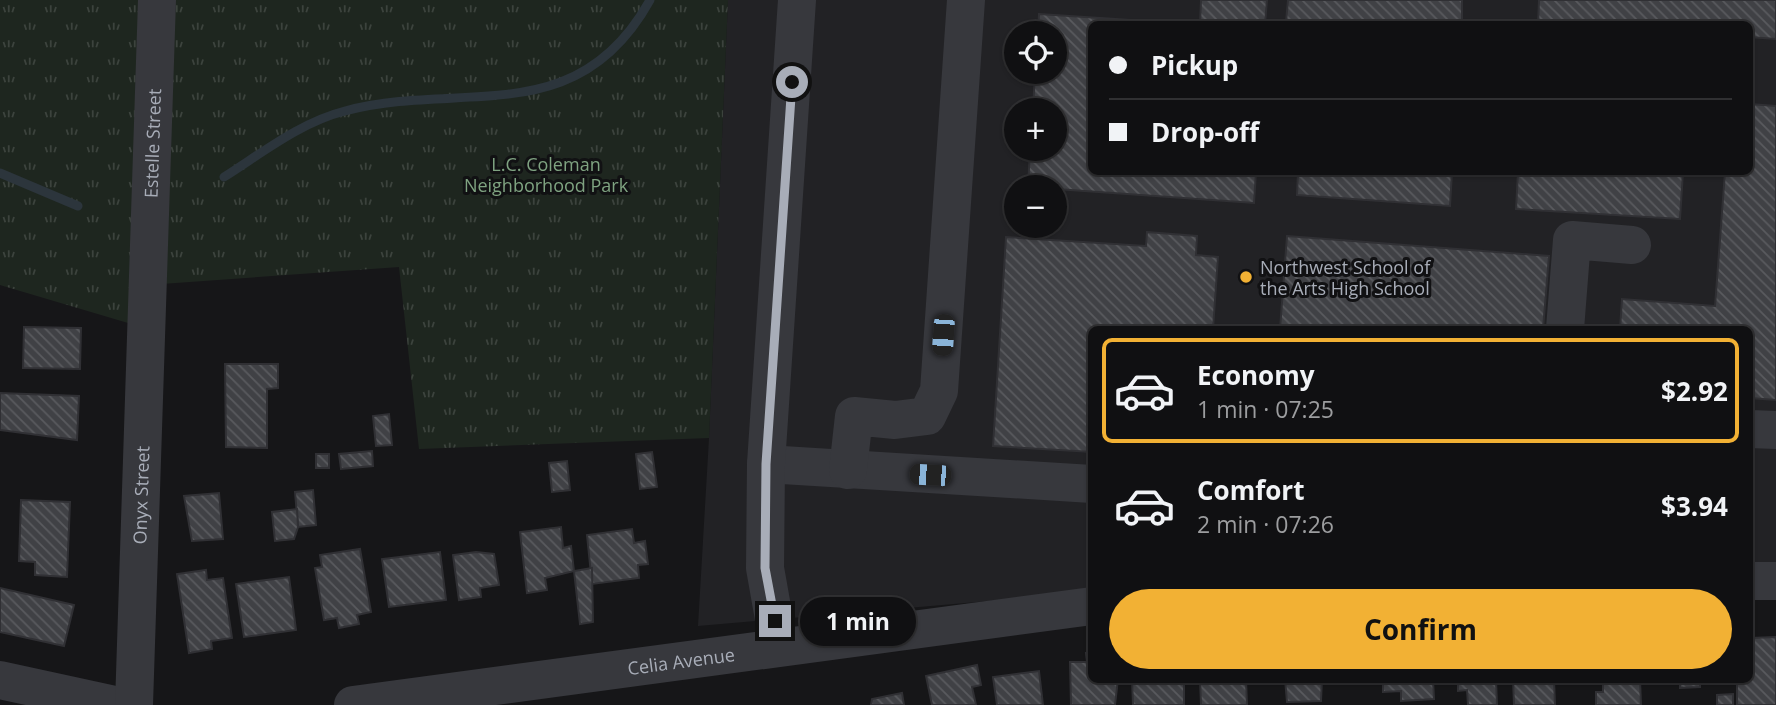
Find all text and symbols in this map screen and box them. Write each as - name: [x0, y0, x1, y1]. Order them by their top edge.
- map controls: [1004, 21, 1067, 238]
- button: locate: [1004, 21, 1067, 84]
- text: Pickup: [1151, 47, 1238, 83]
- route start: [776, 66, 808, 98]
- street label: Estelle Street: [139, 88, 166, 198]
- button: +: [1004, 98, 1067, 161]
- text: Drop-off: [1151, 114, 1259, 150]
- park label: L.C. Coleman Neighborhood Park: [464, 152, 629, 197]
- button: −: [1004, 175, 1067, 238]
- place label: Northwest School of the Arts High School: [1260, 255, 1431, 300]
- marker: Northwest School of the Arts High School: [1238, 269, 1254, 285]
- car: [932, 313, 955, 357]
- text: Economy: [1197, 357, 1315, 393]
- icon: car: [1113, 359, 1176, 422]
- text: $2.92: [1661, 373, 1728, 409]
- text: 1 min · 07:25: [1197, 393, 1334, 425]
- street label: Onyx Street: [127, 445, 154, 545]
- car: [909, 463, 952, 487]
- text: Comfort: [1197, 472, 1304, 508]
- icon: car: [1113, 474, 1176, 537]
- text: $3.94: [1661, 488, 1728, 524]
- text: 2 min · 07:26: [1197, 508, 1334, 540]
- button: Confirm: [1109, 589, 1732, 669]
- callout: 1 min: [800, 596, 915, 646]
- route end: [759, 605, 791, 637]
- text: 1 min: [826, 605, 890, 637]
- street label: Celia Avenue: [626, 642, 736, 680]

